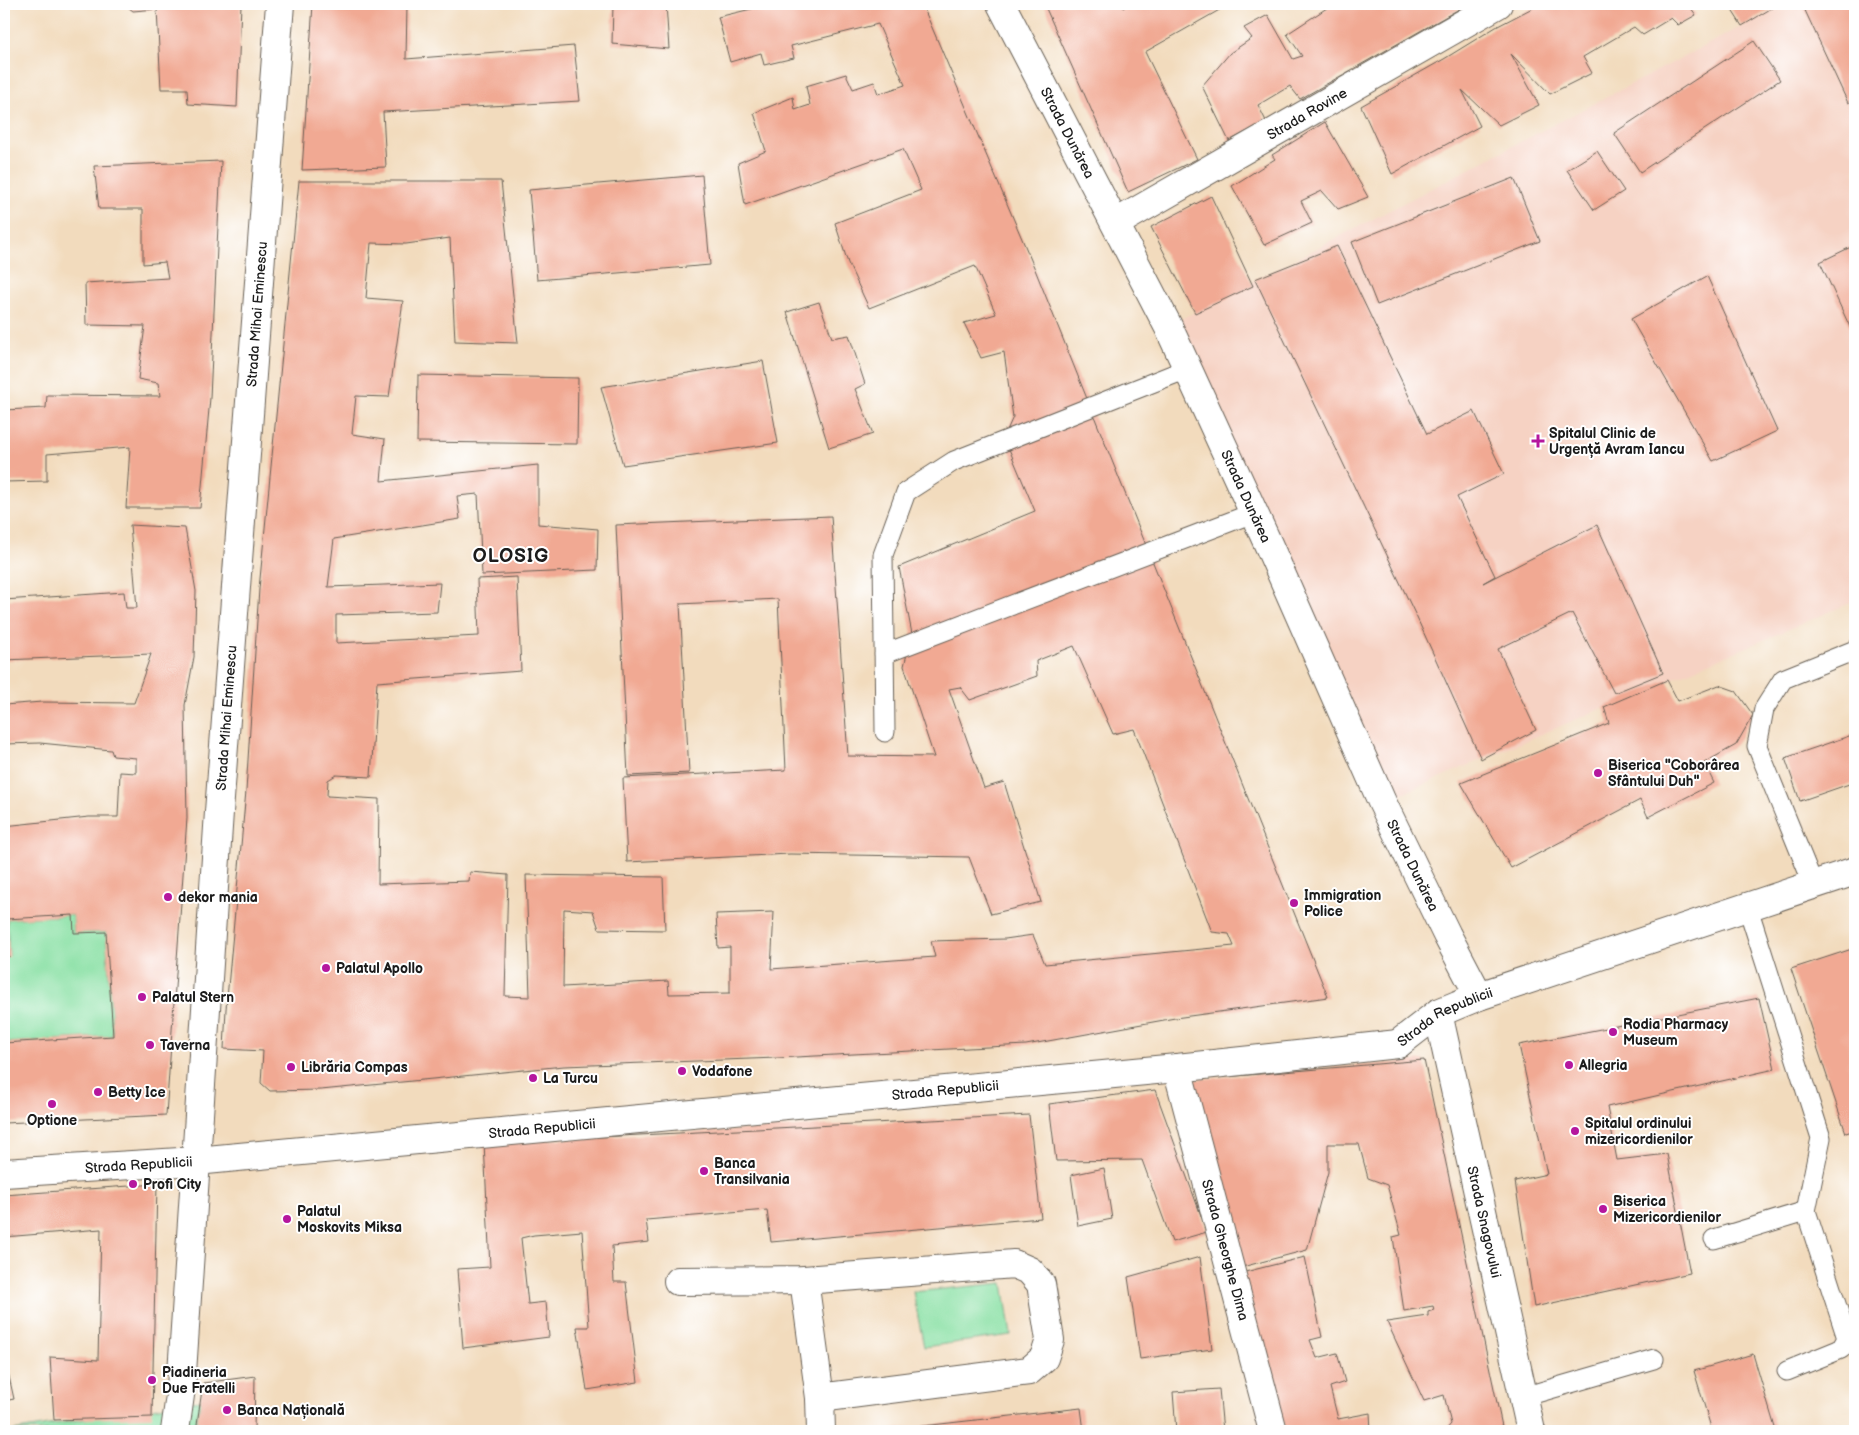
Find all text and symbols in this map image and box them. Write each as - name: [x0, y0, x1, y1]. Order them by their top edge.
- street label: Strada Dunărea: [1037, 84, 1098, 181]
- street label: Strada Rovine: [1264, 84, 1350, 143]
- street label: Strada Mihai Eminescu: [243, 241, 271, 387]
- place label: Spitalul Clinic de Urgență Avram Iancu: [1549, 425, 1685, 458]
- marker: Spitalul Clinic de Urgență Avram Iancu: [1531, 434, 1545, 448]
- street label: Strada Dunărea: [1218, 447, 1275, 545]
- district label: OLOSIG: [473, 545, 549, 568]
- street label: Strada Mihai Eminescu: [212, 645, 240, 791]
- place label: Biserica "Coborârea Sfântului Duh": [1608, 757, 1740, 790]
- marker: Biserica "Coborârea Sfântului Duh": [1592, 767, 1604, 779]
- street label: Strada Dunărea: [1383, 816, 1443, 914]
- place label: Immigration Police: [1304, 887, 1381, 920]
- place label: dekor mania: [178, 889, 258, 906]
- marker: dekor mania: [162, 891, 174, 903]
- marker: Immigration Police: [1288, 897, 1300, 909]
- place label: Palatul Apollo: [336, 960, 423, 977]
- marker: Palatul Apollo: [320, 962, 332, 974]
- street label: Strada Republicii: [1394, 984, 1495, 1050]
- place label: Palatul Stern: [152, 989, 234, 1006]
- marker: Palatul Stern: [136, 991, 148, 1003]
- place label: Rodia Pharmacy Museum: [1623, 1016, 1729, 1049]
- marker: Rodia Pharmacy Museum: [1607, 1026, 1619, 1038]
- place label: Taverna: [160, 1037, 210, 1054]
- marker: Taverna: [144, 1039, 156, 1051]
- place label: Allegria: [1578, 1057, 1628, 1074]
- place label: Librăria Compas: [301, 1059, 408, 1076]
- marker: Allegria: [1563, 1059, 1575, 1071]
- marker: Librăria Compas: [285, 1061, 297, 1073]
- place label: Vodafone: [692, 1063, 752, 1080]
- marker: Vodafone: [676, 1065, 688, 1077]
- place label: La Turcu: [543, 1070, 598, 1087]
- marker: La Turcu: [527, 1072, 539, 1084]
- street label: Strada Republicii: [891, 1076, 1000, 1104]
- place label: Betty Ice: [108, 1084, 166, 1101]
- marker: Betty Ice: [92, 1086, 104, 1098]
- marker: Optione: [46, 1098, 58, 1110]
- place label: Optione: [27, 1112, 77, 1129]
- street label: Strada Republicii: [488, 1115, 596, 1142]
- place label: Spitalul ordinului mizericordienilor: [1585, 1115, 1693, 1148]
- marker: Spitalul ordinului mizericordienilor: [1569, 1125, 1581, 1137]
- street label: Strada Republicii: [84, 1153, 193, 1176]
- place label: Banca Transilvania: [714, 1155, 790, 1188]
- street label: Strada Snagovului: [1464, 1164, 1505, 1279]
- marker: Banca Transilvania: [698, 1165, 710, 1177]
- place label: Profi City: [143, 1176, 202, 1193]
- marker: Profi City: [127, 1178, 139, 1190]
- street label: Strada Gheorghe Dima: [1198, 1178, 1252, 1322]
- place label: Biserica Mizericordienilor: [1613, 1193, 1721, 1226]
- place label: Palatul Moskovits Miksa: [297, 1203, 402, 1236]
- marker: Biserica Mizericordienilor: [1597, 1203, 1609, 1215]
- marker: Palatul Moskovits Miksa: [281, 1213, 293, 1225]
- place label: Piadineria Due Fratelli: [162, 1364, 235, 1397]
- marker: Piadineria Due Fratelli: [146, 1374, 158, 1386]
- place label: Banca Națională: [237, 1402, 345, 1419]
- marker: Banca Națională: [221, 1404, 233, 1416]

